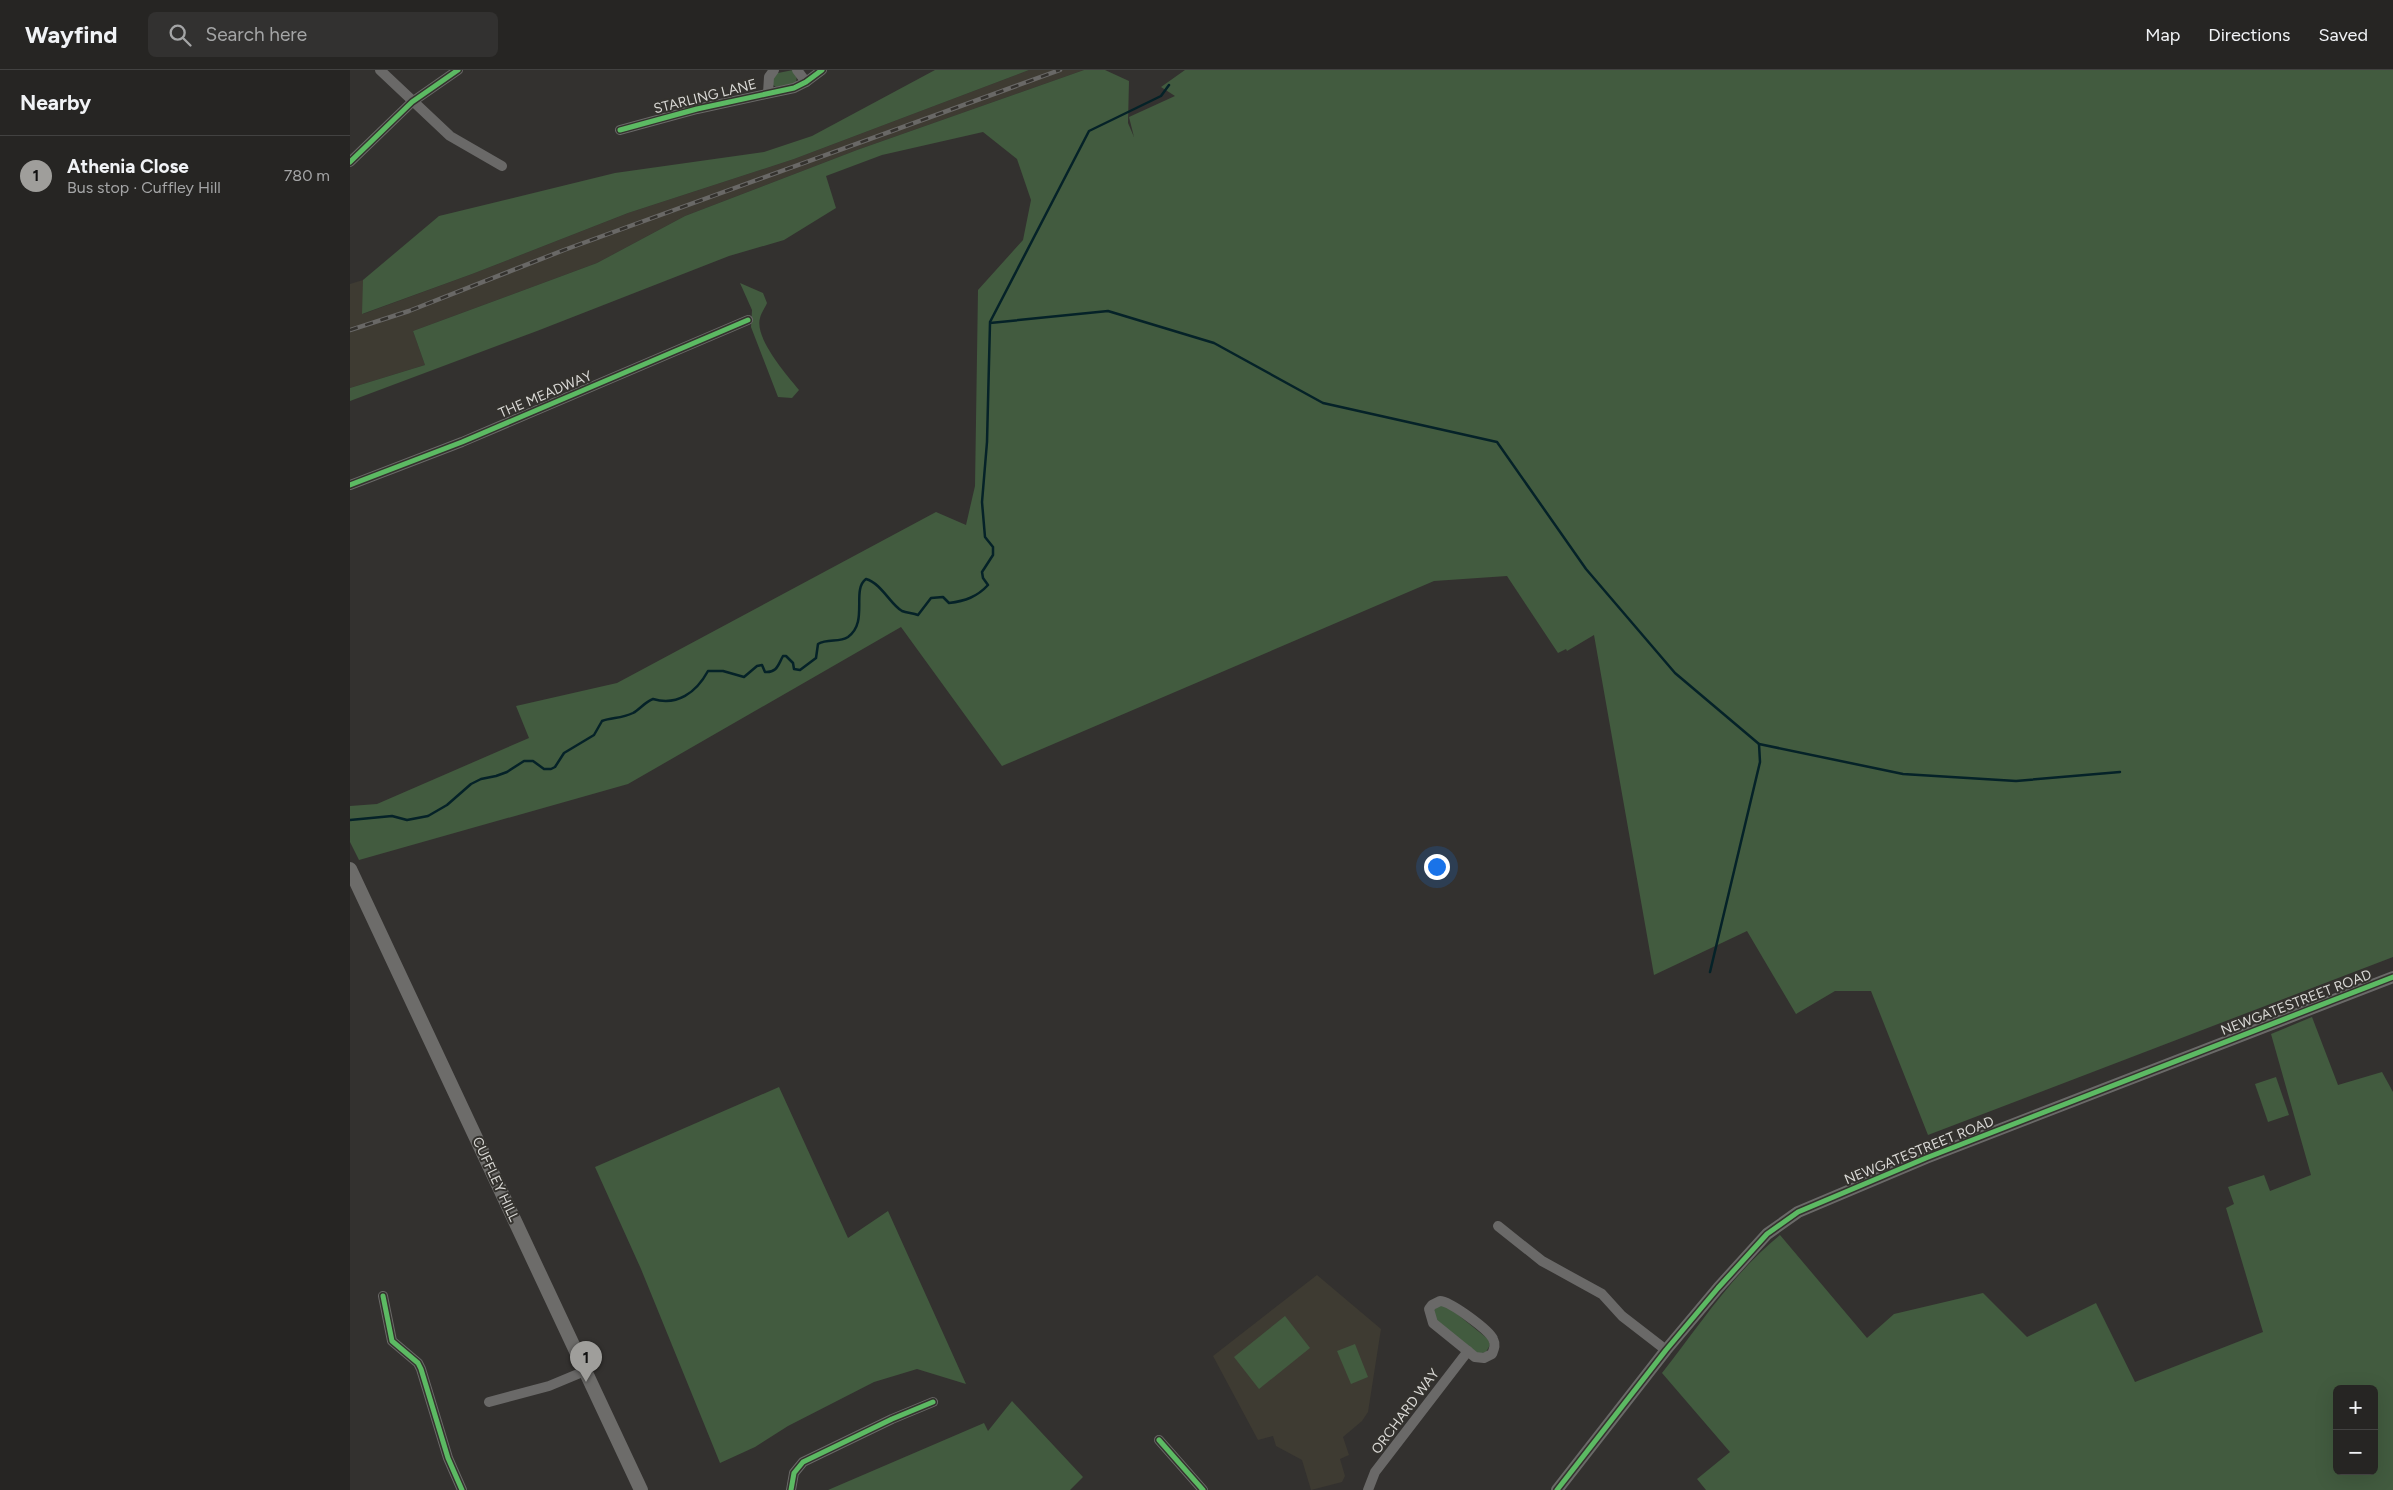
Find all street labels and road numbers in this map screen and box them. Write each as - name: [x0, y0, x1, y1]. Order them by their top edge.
- street label: STARLING LANE: [652, 75, 758, 117]
- street label: THE MEADWAY: [496, 367, 595, 422]
- street label: NEWGATESTREET ROAD: [2218, 966, 2374, 1039]
- street label: NEWGATESTREET ROAD: [1842, 1113, 1997, 1188]
- street label: CUFFLEY HILL: [468, 1134, 523, 1225]
- street label: ORCHARD WAY: [1368, 1365, 1443, 1457]

